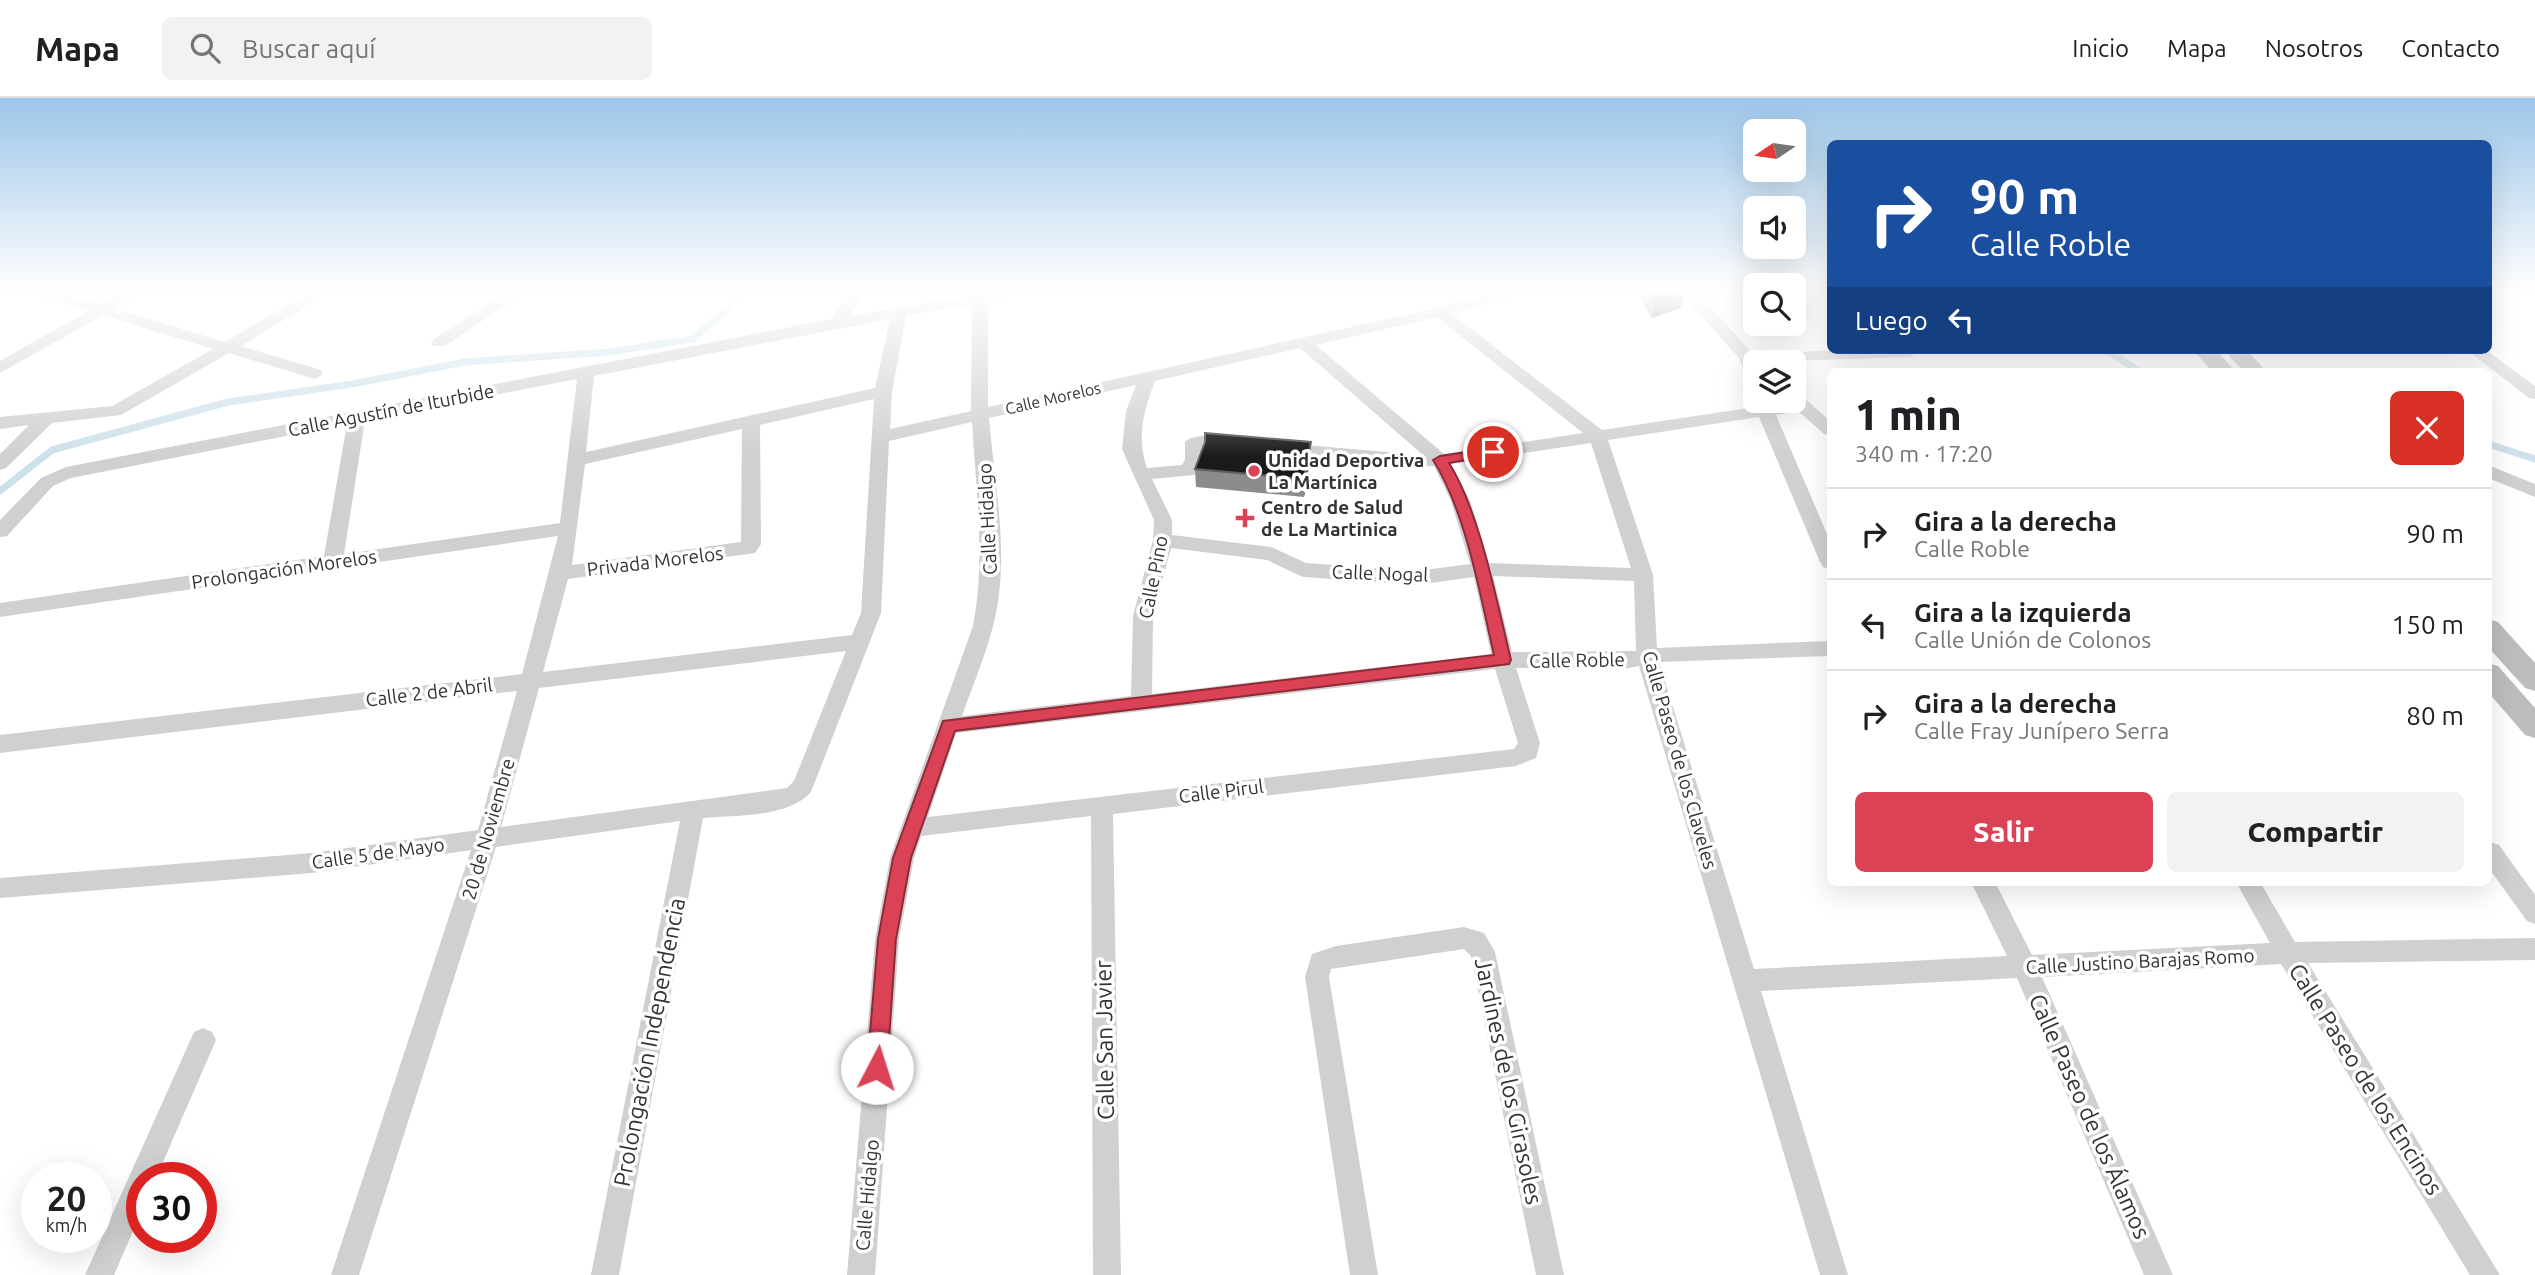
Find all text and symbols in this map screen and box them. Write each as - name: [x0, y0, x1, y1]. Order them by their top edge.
- search box: [162, 17, 652, 80]
- icon: search: [186, 29, 224, 67]
- text: Mapa: [35, 30, 120, 67]
- text: Buscar aquí: [242, 34, 376, 63]
- text: Inicio: [2072, 35, 2129, 62]
- text: Mapa: [2167, 35, 2227, 62]
- text: Nosotros: [2265, 35, 2363, 62]
- text: Contacto: [2401, 35, 2500, 62]
- north arrow: [1743, 119, 1806, 182]
- map controls: [1743, 119, 1806, 413]
- icon: right: [1855, 168, 1946, 259]
- text: 90 m: [1970, 168, 2079, 223]
- button: sound: [1743, 196, 1806, 259]
- text: Calle Roble: [1970, 226, 2131, 262]
- button: search: [1743, 273, 1806, 336]
- icon: left: [1942, 301, 1980, 339]
- text: Luego: [1855, 306, 1928, 335]
- button: layers: [1743, 350, 1806, 413]
- street label: Calle Morelos: [1003, 378, 1103, 418]
- street label: Calle Agustín de Iturbide: [286, 379, 496, 441]
- text: 1 min: [1855, 391, 1962, 438]
- button: close: [2390, 391, 2464, 465]
- pin: [1463, 422, 1523, 482]
- icon: arrive: [1474, 433, 1512, 471]
- text: 340 m · 17:20: [1855, 441, 1993, 466]
- place label: Unidad Deportiva La Martínica: [1268, 449, 1424, 493]
- street label: Calle Hidalgo: [973, 463, 1001, 575]
- marker: Unidad Deportiva La Martínica: [1246, 463, 1262, 479]
- place label: Centro de Salud de La Martinica: [1261, 496, 1403, 540]
- text: Gira a la derecha: [1914, 507, 2117, 536]
- marker: Centro de Salud de La Martinica: [1235, 508, 1255, 528]
- icon: right: [1855, 515, 1893, 553]
- text: 90 m: [2406, 519, 2464, 548]
- street label: Calle Pino: [1134, 534, 1172, 620]
- text: Calle Roble: [1914, 536, 2030, 561]
- street label: Privada Morelos: [586, 542, 724, 580]
- street label: Prolongación Morelos: [190, 545, 378, 593]
- street label: Calle Nogal: [1331, 560, 1429, 586]
- text: Gira a la izquierda: [1914, 598, 2132, 627]
- icon: left: [1855, 606, 1893, 644]
- text: 150 m: [2392, 610, 2464, 639]
- text: Calle Unión de Colonos: [1914, 627, 2151, 652]
- street label: Calle Roble: [1529, 648, 1625, 672]
- street label: Calle Paseo de los Claveles: [1638, 648, 1722, 872]
- street label: Calle 2 de Abril: [364, 673, 494, 711]
- text: Gira a la derecha: [1914, 689, 2117, 718]
- icon: right: [1855, 697, 1893, 735]
- text: 80 m: [2406, 701, 2464, 730]
- text: Calle Fray Junípero Serra: [1914, 718, 2169, 743]
- street label: 20 de Noviembre: [457, 756, 519, 902]
- street label: Calle Pirul: [1177, 775, 1265, 807]
- button: Salir: [1855, 792, 2153, 872]
- button: Compartir: [2167, 792, 2464, 872]
- street label: Calle 5 de Mayo: [310, 833, 446, 873]
- street label: Prolongación Independencia: [609, 896, 689, 1188]
- street label: Calle Justino Barajas Romo: [2025, 944, 2255, 978]
- street label: Jardines de los Girasoles: [1471, 955, 1547, 1207]
- street label: Calle Paseo de los Encinos: [2284, 959, 2448, 1199]
- street label: Calle San Javier: [1090, 960, 1118, 1120]
- street label: Calle Paseo de los Álamos: [2025, 989, 2156, 1242]
- position arrow: [840, 1031, 914, 1105]
- street label: Calle Hidalgo: [851, 1138, 883, 1252]
- speed limit sign: 30: [126, 1162, 217, 1253]
- text: 20: [47, 1178, 86, 1218]
- text: km/h: [46, 1215, 87, 1235]

